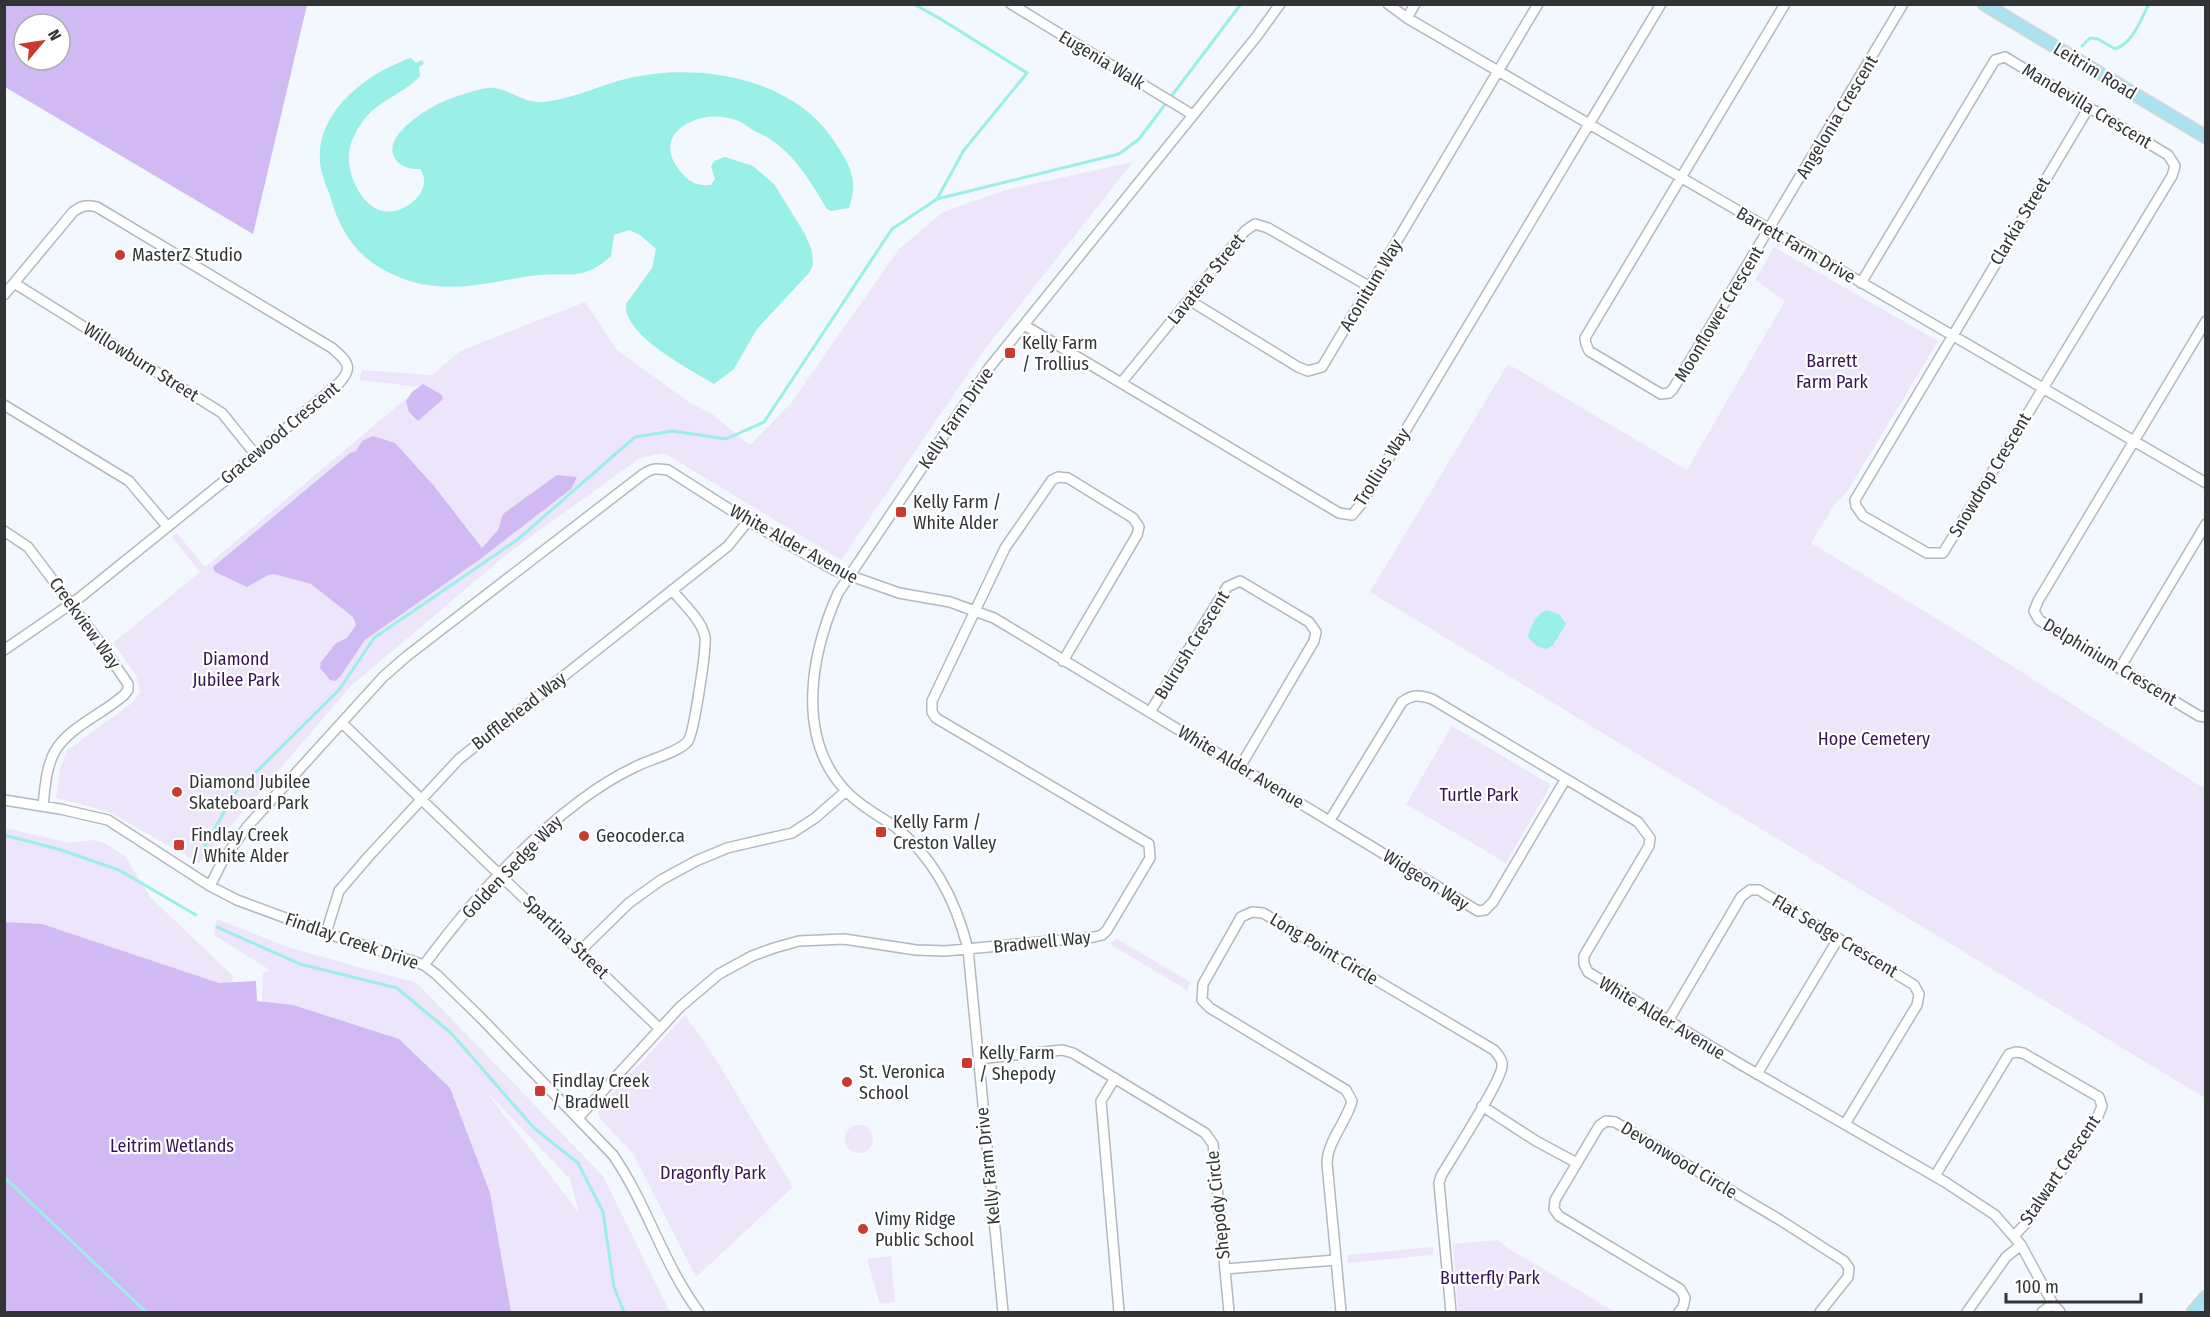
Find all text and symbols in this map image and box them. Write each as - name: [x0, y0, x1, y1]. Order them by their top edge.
- north arrow: [12, 12, 72, 72]
- text: N: [44, 26, 65, 44]
- street label: Eugenia Walk: [1055, 26, 1150, 95]
- street label: Leitrim Road: [2049, 38, 2141, 104]
- street label: Angelonia Crescent: [1791, 51, 1883, 183]
- street label: Mandevilla Crescent: [2018, 59, 2156, 153]
- street label: Clarkia Street: [1985, 173, 2055, 269]
- street label: Barrett Farm Drive: [1733, 202, 1859, 288]
- street label: Lavatera Street: [1163, 229, 1249, 329]
- street label: Aconitum Way: [1335, 235, 1407, 335]
- street label: Moonflower Crescent: [1670, 242, 1768, 386]
- place label: MasterZ Studio: [132, 244, 243, 266]
- marker: MasterZ Studio: [113, 248, 127, 262]
- street label: Willowburn Street: [79, 318, 203, 406]
- place label: Kelly Farm / Trollius: [1022, 332, 1098, 375]
- marker: Kelly Farm / Trollius: [1003, 346, 1017, 360]
- park label: Barrett Farm Park: [1796, 350, 1869, 393]
- street label: Kelly Farm Drive: [914, 363, 998, 473]
- street label: Gracewood Crescent: [216, 377, 344, 489]
- street label: Snowdrop Crescent: [1944, 409, 2036, 541]
- street label: Trollius Way: [1349, 424, 1415, 510]
- place label: Kelly Farm / White Alder: [913, 491, 1001, 534]
- street label: White Alder Avenue: [726, 500, 862, 588]
- marker: Kelly Farm / White Alder: [894, 505, 908, 519]
- street label: Creekview Way: [44, 573, 126, 673]
- street label: Bulrush Crescent: [1150, 587, 1234, 703]
- street label: Delphinium Crescent: [2039, 613, 2181, 711]
- park label: Diamond Jubilee Park: [192, 648, 280, 691]
- street label: Bufflehead Way: [467, 667, 571, 755]
- street label: White Alder Avenue: [1174, 721, 1308, 813]
- park label: Hope Cemetery: [1818, 728, 1930, 750]
- place label: Diamond Jubilee Skateboard Park: [189, 771, 310, 814]
- park label: Turtle Park: [1440, 784, 1519, 806]
- marker: Diamond Jubilee Skateboard Park: [170, 785, 184, 799]
- street label: Golden Sedge Way: [457, 811, 567, 923]
- place label: Kelly Farm / Creston Valley: [893, 811, 996, 854]
- place label: Findlay Creek / White Alder: [191, 824, 290, 867]
- place label: Geocoder.ca: [596, 825, 685, 847]
- marker: Kelly Farm / Creston Valley: [874, 825, 888, 839]
- marker: Geocoder.ca: [577, 829, 591, 843]
- marker: Findlay Creek / White Alder: [172, 838, 186, 852]
- street label: Widgeon Way: [1379, 845, 1473, 915]
- street label: Flat Sedge Crescent: [1768, 890, 1902, 982]
- street label: Spartina Street: [519, 891, 614, 983]
- street label: Findlay Creek Drive: [282, 908, 422, 974]
- street label: Long Point Circle: [1266, 908, 1382, 990]
- street label: Bradwell Way: [992, 926, 1092, 958]
- street label: White Alder Avenue: [1595, 972, 1729, 1064]
- place label: Kelly Farm / Shepody: [979, 1042, 1056, 1085]
- marker: Kelly Farm / Shepody: [960, 1056, 974, 1070]
- place label: St. Veronica School: [859, 1061, 945, 1104]
- place label: Findlay Creek / Bradwell: [552, 1070, 650, 1113]
- marker: St. Veronica School: [840, 1075, 854, 1089]
- marker: Findlay Creek / Bradwell: [533, 1084, 547, 1098]
- street label: Kelly Farm Drive: [971, 1106, 1005, 1226]
- street label: Stalwart Crescent: [2015, 1111, 2105, 1229]
- street label: Devonwood Circle: [1617, 1117, 1741, 1203]
- park label: Leitrim Wetlands: [110, 1135, 234, 1157]
- street label: Shepody Circle: [1201, 1150, 1235, 1260]
- park label: Dragonfly Park: [660, 1162, 767, 1184]
- place label: Vimy Ridge Public School: [875, 1208, 974, 1251]
- marker: Vimy Ridge Public School: [856, 1222, 870, 1236]
- scale bar: [2006, 1266, 2141, 1304]
- park label: Butterfly Park: [1440, 1267, 1541, 1289]
- text: 100 m: [2015, 1276, 2059, 1298]

